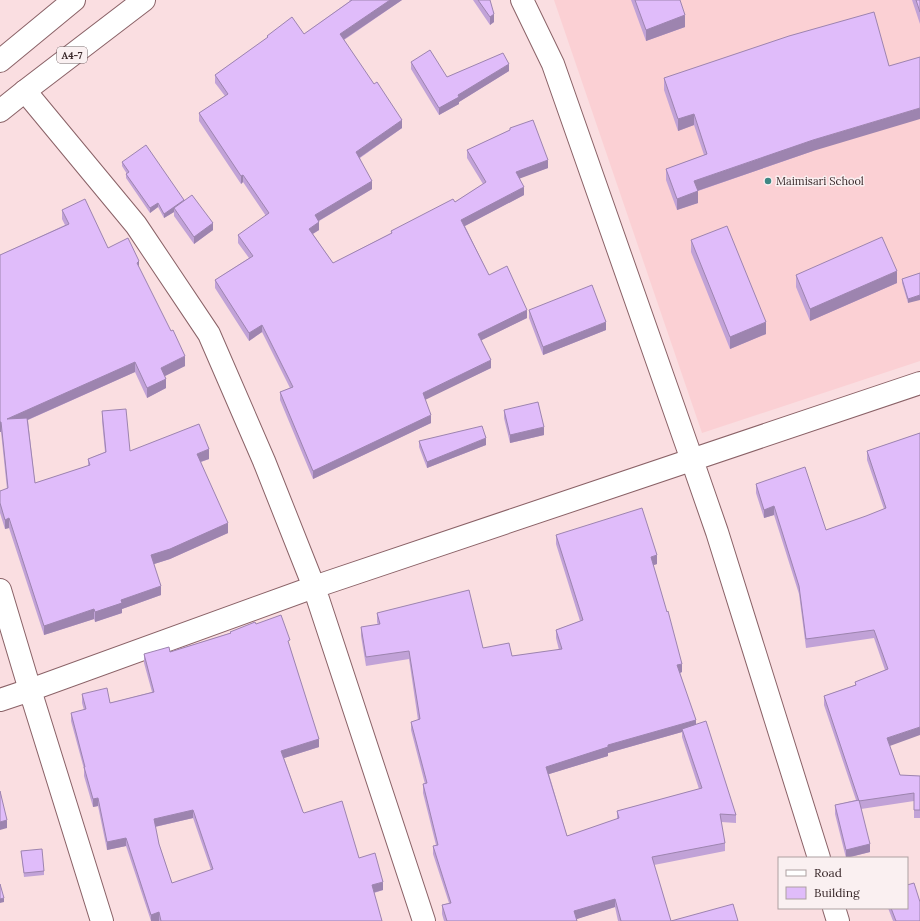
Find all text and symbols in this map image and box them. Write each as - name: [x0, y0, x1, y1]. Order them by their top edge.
- road number: A4-7: [57, 47, 87, 63]
- place label: Maimisari School: [776, 174, 864, 188]
- marker: Maimisari School: [763, 176, 773, 186]
- legend: [778, 857, 908, 909]
- text: Road: [814, 865, 842, 880]
- text: Building: [814, 885, 860, 900]

